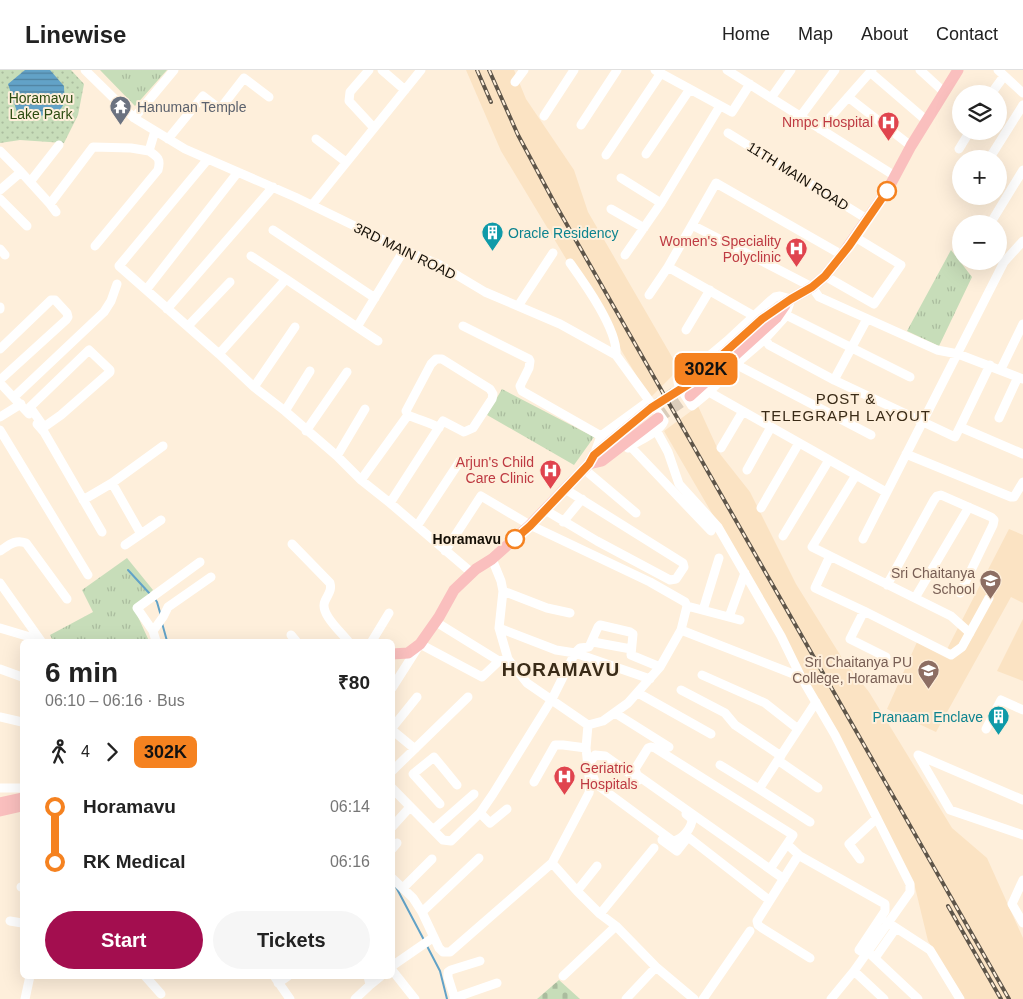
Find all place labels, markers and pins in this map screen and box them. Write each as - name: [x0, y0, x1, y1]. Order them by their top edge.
- temple icon: Hanuman Temple: [109, 95, 133, 126]
- place label: Hanuman Temple: [137, 99, 247, 115]
- hospital icon: Nmpc Hospital: [877, 110, 901, 141]
- place label: Nmpc Hospital: [782, 114, 873, 130]
- unlabelled marker: [877, 181, 897, 201]
- building icon: Oracle Residency: [480, 221, 504, 252]
- place label: Oracle Residency: [508, 225, 619, 241]
- place label: Women's Speciality Polyclinic: [660, 233, 781, 265]
- hospital icon: Women's Speciality Polyclinic: [785, 237, 809, 268]
- place label: Arjun's Child Care Clinic: [456, 454, 534, 486]
- hospital icon: Arjun's Child Care Clinic: [538, 458, 562, 489]
- marker: Horamavu: [505, 529, 525, 549]
- place label: Horamavu: [433, 531, 501, 547]
- place label: Sri Chaitanya School: [891, 565, 975, 597]
- school or university icon: Sri Chaitanya School: [979, 569, 1003, 600]
- place label: Sri Chaitanya PU College, Horamavu: [792, 654, 912, 686]
- school or university icon: Sri Chaitanya PU College, Horamavu: [916, 658, 940, 689]
- building icon: Pranaam Enclave: [987, 705, 1011, 736]
- place label: Pranaam Enclave: [872, 709, 983, 725]
- place label: Geriatric Hospitals: [580, 760, 638, 792]
- hospital icon: Geriatric Hospitals: [552, 764, 576, 795]

